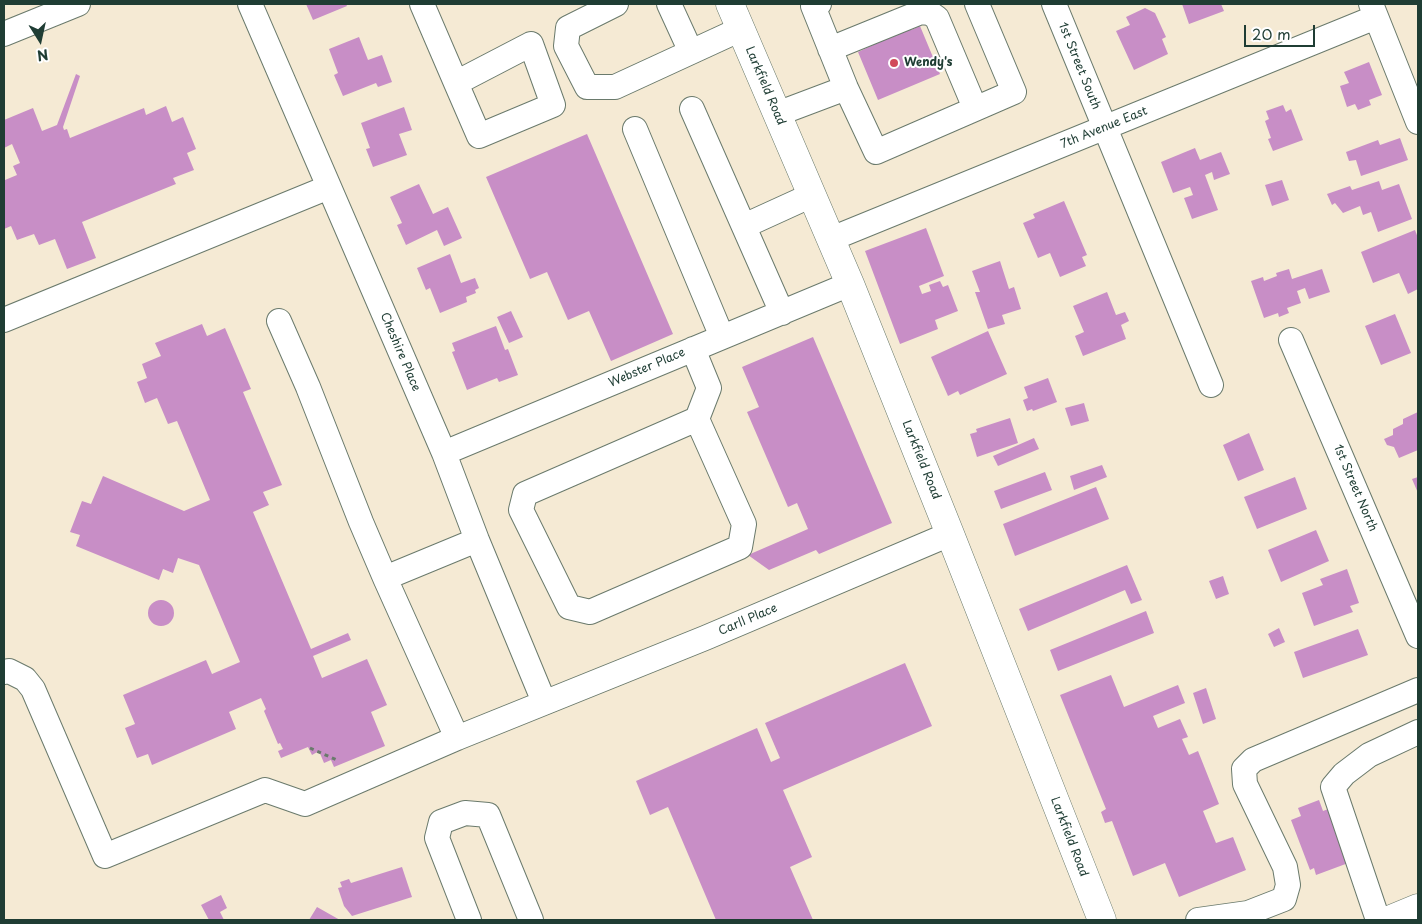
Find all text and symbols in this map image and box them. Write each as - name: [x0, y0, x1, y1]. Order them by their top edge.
- north arrow: [15, 15, 65, 65]
- scale bar: [1247, 15, 1318, 47]
- street label: 1st Street South: [1055, 20, 1103, 112]
- text: 20 m: [1252, 22, 1291, 45]
- text: N: [35, 44, 50, 67]
- street label: Larkfield Road: [742, 44, 788, 128]
- place label: Wendy's: [904, 56, 952, 70]
- marker: Wendy's: [888, 57, 900, 69]
- street label: 7th Avenue East: [1058, 104, 1150, 152]
- street label: Cheshire Place: [377, 310, 423, 394]
- street label: Webster Place: [607, 345, 687, 391]
- street label: Larkfield Road: [899, 418, 943, 502]
- street label: 1st Street North: [1330, 442, 1380, 534]
- street label: Carll Place: [716, 601, 780, 639]
- street label: Larkfield Road: [1047, 795, 1091, 879]

